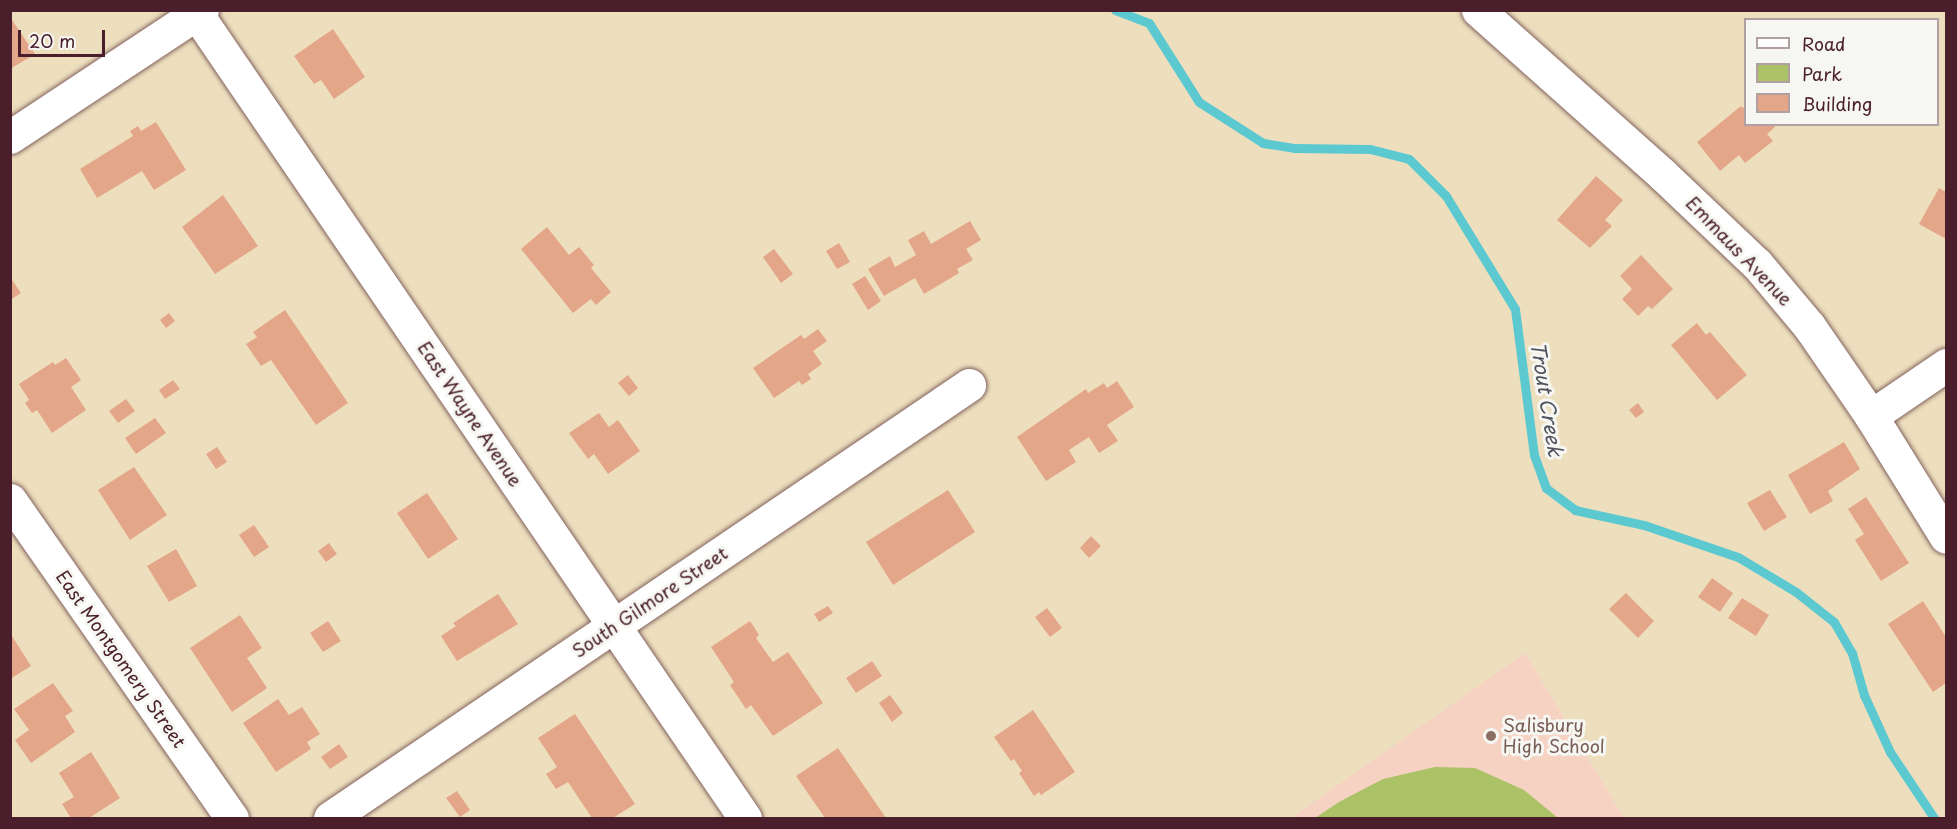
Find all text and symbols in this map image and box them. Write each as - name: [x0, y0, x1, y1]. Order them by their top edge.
- scale bar: [21, 18, 108, 56]
- legend: [1744, 18, 1939, 126]
- text: 20 m: [29, 27, 75, 54]
- text: Road: [1802, 30, 1846, 57]
- text: Park: [1802, 60, 1842, 87]
- text: Building: [1802, 90, 1872, 117]
- street label: Emmaus Avenue: [1682, 193, 1796, 309]
- street label: East Wayne Avenue: [413, 337, 527, 491]
- water label: Trout Creek: [1526, 340, 1568, 458]
- street label: South Gilmore Street: [568, 542, 732, 662]
- street label: East Montgomery Street: [51, 566, 191, 752]
- place label: Salisbury High School: [1503, 715, 1606, 758]
- marker: Salisbury High School: [1484, 729, 1498, 743]

